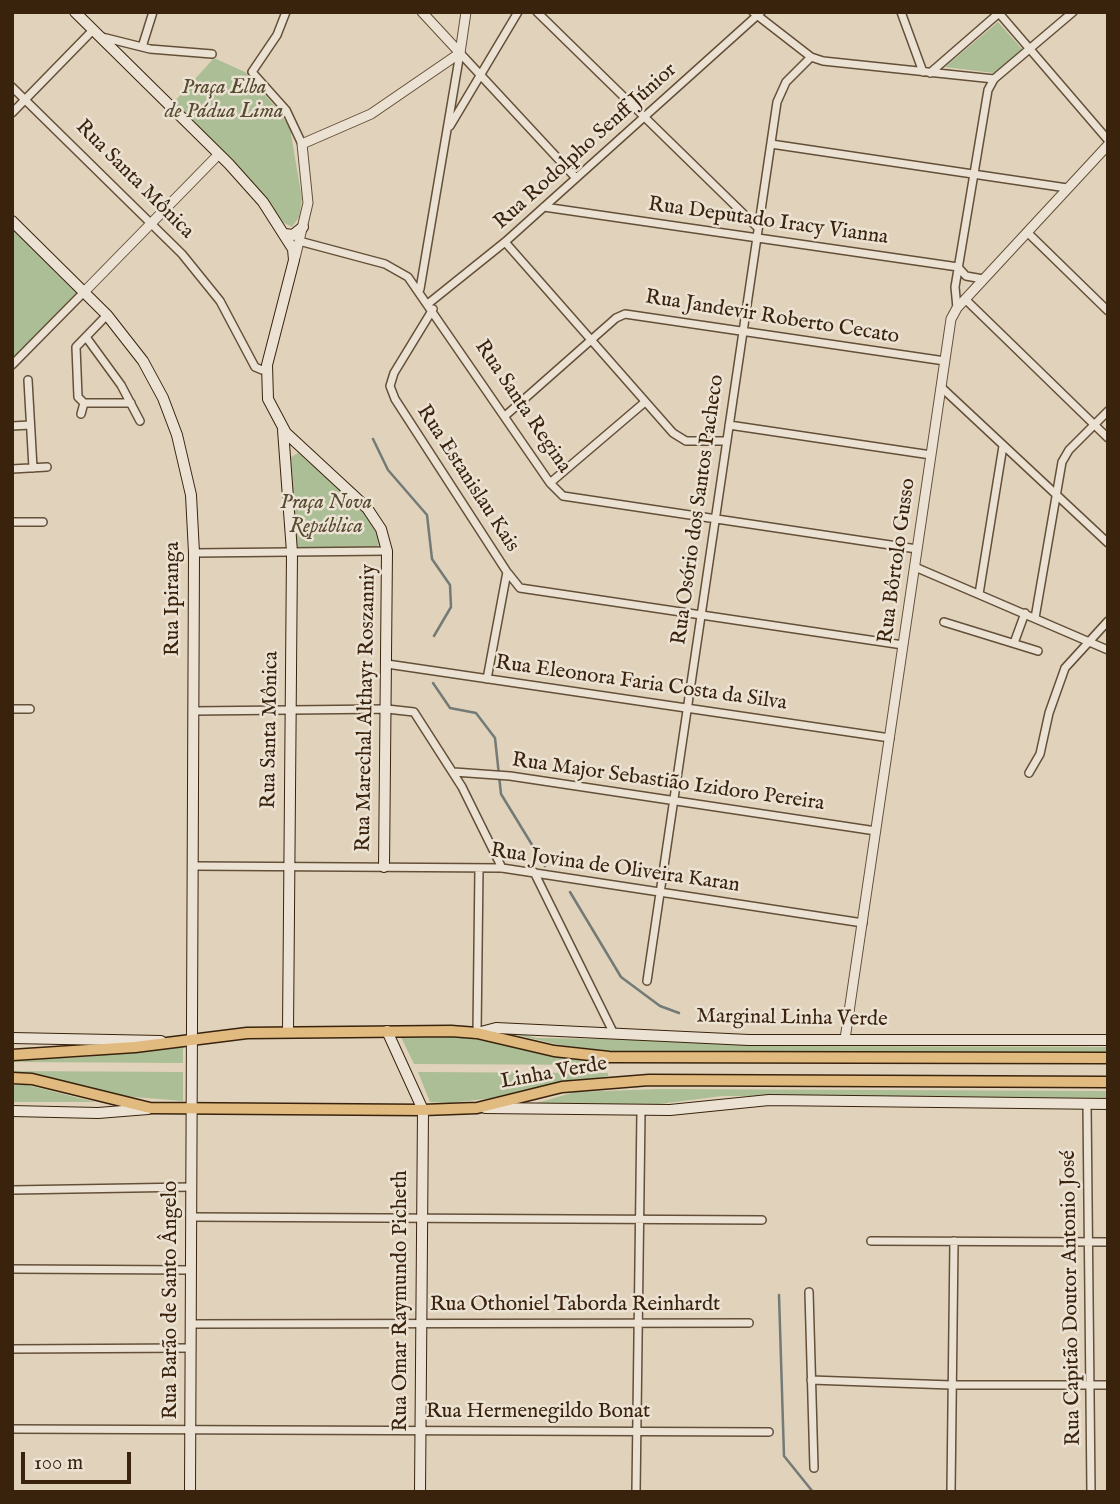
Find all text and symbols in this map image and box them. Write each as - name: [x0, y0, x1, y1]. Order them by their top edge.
- street label: Rua Rodolpho Senff Júnior: [489, 58, 683, 236]
- park label: Praça Elba de Pádua Lima: [165, 76, 283, 126]
- street label: Rua Santa Mônica: [69, 115, 199, 245]
- street label: Rua Deputado Iracy Vianna: [646, 193, 890, 251]
- street label: Rua Jandevir Roberto Cecato: [643, 285, 901, 351]
- street label: Rua Santa Regina: [468, 336, 576, 478]
- street label: Rua Osório dos Santos Pacheco: [668, 373, 730, 647]
- street label: Rua Estanislau Kais: [410, 401, 524, 557]
- street label: Rua Bôrtolo Gusso: [874, 477, 922, 645]
- park label: Praça Nova República: [280, 491, 372, 541]
- street label: Rua Ipiranga: [161, 542, 187, 656]
- street label: Rua Marechal Althayr Roszanniy: [352, 564, 382, 852]
- street label: Rua Santa Mônica: [257, 651, 285, 809]
- street label: Rua Eleonora Faria Costa da Silva: [494, 651, 788, 717]
- street label: Rua Major Sebastião Izidoro Pereira: [510, 749, 826, 817]
- street label: Rua Jovina de Oliveira Karan: [489, 839, 741, 899]
- street label: Marginal Linha Verde: [696, 1005, 888, 1033]
- street label: Linha Verde: [499, 1052, 609, 1096]
- street label: Rua Capitão Doutor Antonio José: [1057, 1150, 1087, 1446]
- street label: Rua Omar Raymundo Picheth: [389, 1170, 415, 1432]
- street label: Rua Barão de Santo Ângelo: [159, 1181, 185, 1419]
- street label: Rua Othoniel Taborda Reinhardt: [430, 1293, 720, 1319]
- street label: Rua Hermenegildo Bonat: [426, 1400, 650, 1426]
- scale bar: [24, 1438, 135, 1482]
- text: 100 m: [34, 1450, 83, 1477]

